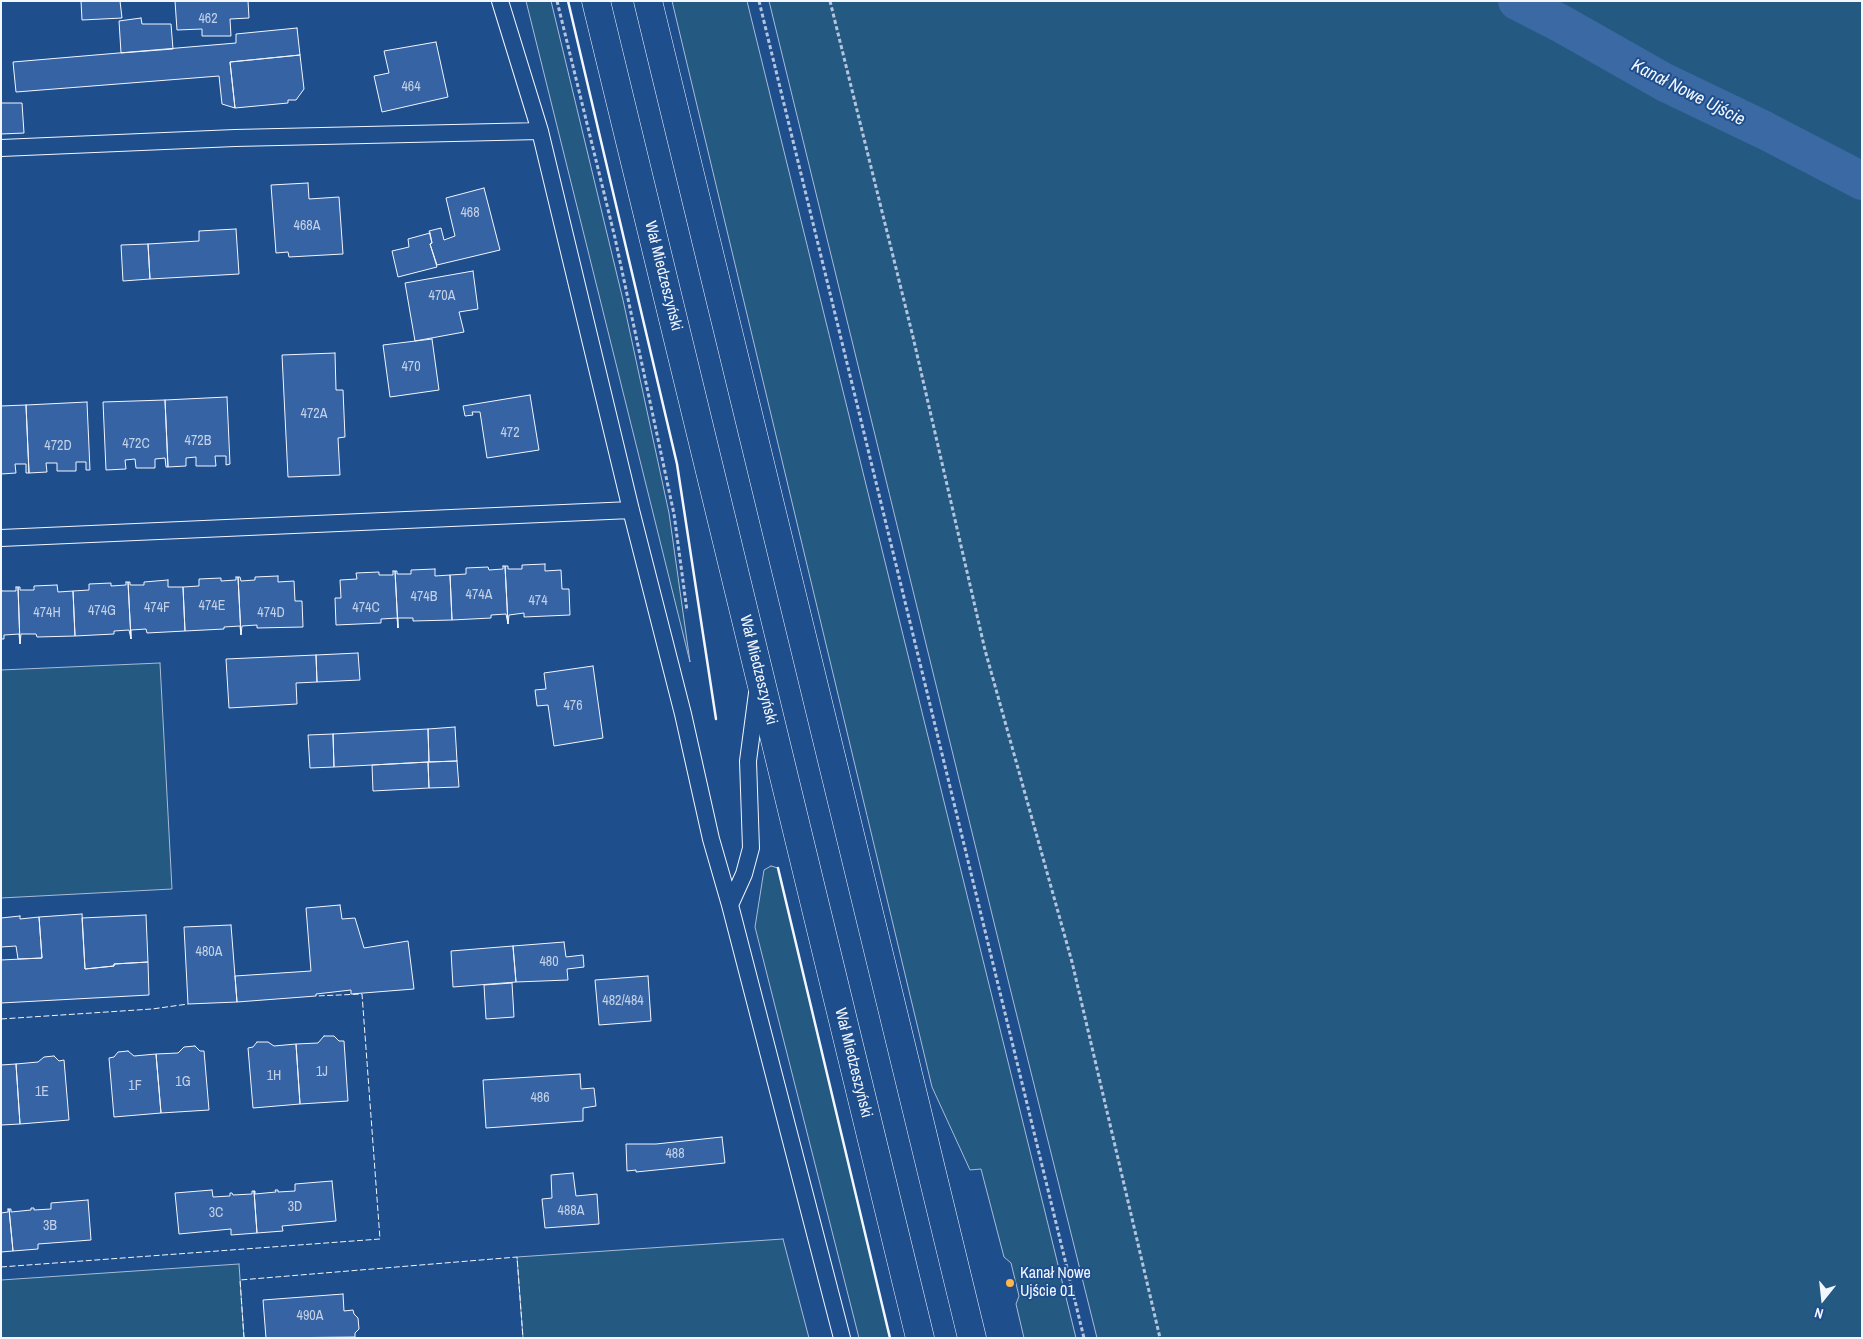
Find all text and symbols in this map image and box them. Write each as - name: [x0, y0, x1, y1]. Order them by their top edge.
- house number: 462: [198, 11, 218, 27]
- water label: Kanał Nowe Ujście: [1628, 55, 1748, 131]
- house number: 464: [401, 79, 421, 95]
- house number: 468: [460, 205, 480, 221]
- house number: 468A: [294, 218, 320, 234]
- street label: Wał Miedzeszyński: [640, 219, 686, 333]
- house number: 470A: [429, 288, 455, 304]
- house number: 470: [401, 359, 421, 375]
- house number: 472A: [301, 406, 327, 422]
- house number: 472: [500, 425, 520, 441]
- house number: 472B: [185, 433, 211, 449]
- house number: 472C: [122, 436, 150, 452]
- house number: 472D: [44, 438, 72, 454]
- house number: 474A: [466, 587, 492, 603]
- house number: 474B: [411, 589, 437, 605]
- house number: 474: [528, 593, 548, 609]
- house number: 474E: [199, 598, 225, 614]
- house number: 474F: [144, 600, 170, 616]
- house number: 474C: [352, 600, 380, 616]
- house number: 474G: [88, 603, 116, 619]
- house number: 474H: [33, 605, 61, 621]
- house number: 474D: [257, 605, 285, 621]
- street label: Wał Miedzeszyński: [735, 613, 781, 727]
- house number: 476: [563, 698, 583, 714]
- house number: 480A: [196, 944, 222, 960]
- house number: 480: [539, 954, 559, 970]
- house number: 482/484: [602, 993, 644, 1009]
- street label: Wał Miedzeszyński: [830, 1006, 876, 1120]
- house number: 1J: [316, 1064, 328, 1080]
- house number: 1H: [267, 1068, 281, 1084]
- house number: 1G: [175, 1074, 191, 1090]
- house number: 1F: [128, 1078, 142, 1094]
- house number: 1E: [35, 1084, 49, 1100]
- house number: 486: [530, 1090, 550, 1106]
- house number: 488: [665, 1146, 685, 1162]
- house number: 3D: [288, 1199, 302, 1215]
- house number: 488A: [558, 1203, 584, 1219]
- house number: 3C: [209, 1205, 223, 1221]
- house number: 3B: [43, 1218, 57, 1234]
- place label: Kanał Nowe Ujście 01: [1020, 1264, 1091, 1302]
- north arrow: [1798, 1274, 1848, 1324]
- marker: Kanał Nowe Ujście 01: [1004, 1277, 1016, 1289]
- text: N: [1812, 1304, 1825, 1323]
- house number: 490A: [297, 1308, 323, 1324]

